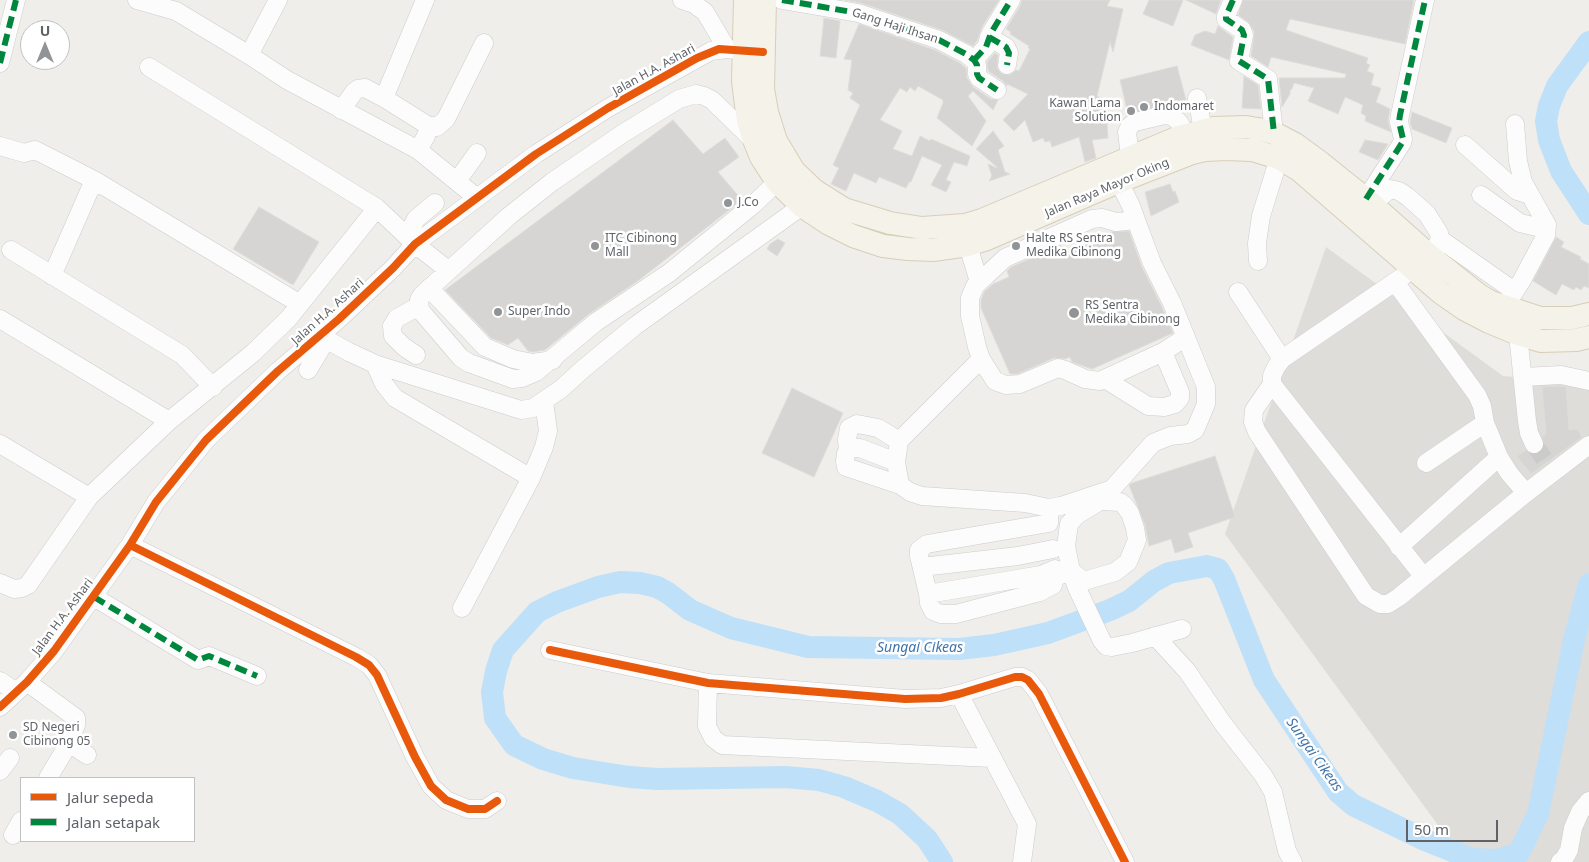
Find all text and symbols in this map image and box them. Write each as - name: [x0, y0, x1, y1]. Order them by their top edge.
- street label: Gang Haji Ihsan: [850, 5, 940, 47]
- north arrow: [20, 20, 70, 70]
- text: U: [40, 21, 50, 40]
- street label: Jalan H.A. Ashari: [610, 41, 698, 99]
- place label: Kawan Lama Solution: [1049, 97, 1121, 125]
- place label: Indomaret: [1154, 100, 1214, 114]
- marker: Indomaret: [1138, 101, 1150, 113]
- marker: Kawan Lama Solution: [1125, 105, 1137, 117]
- street label: Jalan Raya Mayor Oking: [1043, 155, 1171, 221]
- place label: J.Co: [738, 196, 759, 210]
- marker: J.Co: [722, 197, 734, 209]
- place label: ITC Cibinong Mall: [605, 232, 677, 260]
- place label: Halte RS Sentra Medika Cibinong: [1026, 232, 1121, 260]
- marker: ITC Cibinong Mall: [589, 240, 601, 252]
- marker: Halte RS Sentra Medika Cibinong: [1010, 240, 1022, 252]
- street label: Jalan H.A. Ashari: [289, 276, 367, 348]
- place label: RS Sentra Medika Cibinong: [1085, 299, 1180, 327]
- place label: Super Indo: [508, 305, 570, 319]
- marker: Super Indo: [492, 306, 504, 318]
- marker: RS Sentra Medika Cibinong: [1067, 306, 1081, 320]
- street label: Jalan H.A. Ashari: [30, 576, 96, 658]
- water label: Sungai Cikeas: [877, 640, 963, 656]
- water label: Sungai Cikeas: [1282, 715, 1346, 795]
- place label: SD Negeri Cibinong 05: [23, 721, 90, 749]
- marker: SD Negeri Cibinong 05: [7, 729, 19, 741]
- legend: [20, 777, 195, 842]
- text: Jalur sepeda: [67, 787, 154, 807]
- scale bar: [1409, 810, 1502, 842]
- text: Jalan setapak: [67, 812, 160, 832]
- text: 50 m: [1414, 819, 1449, 839]

